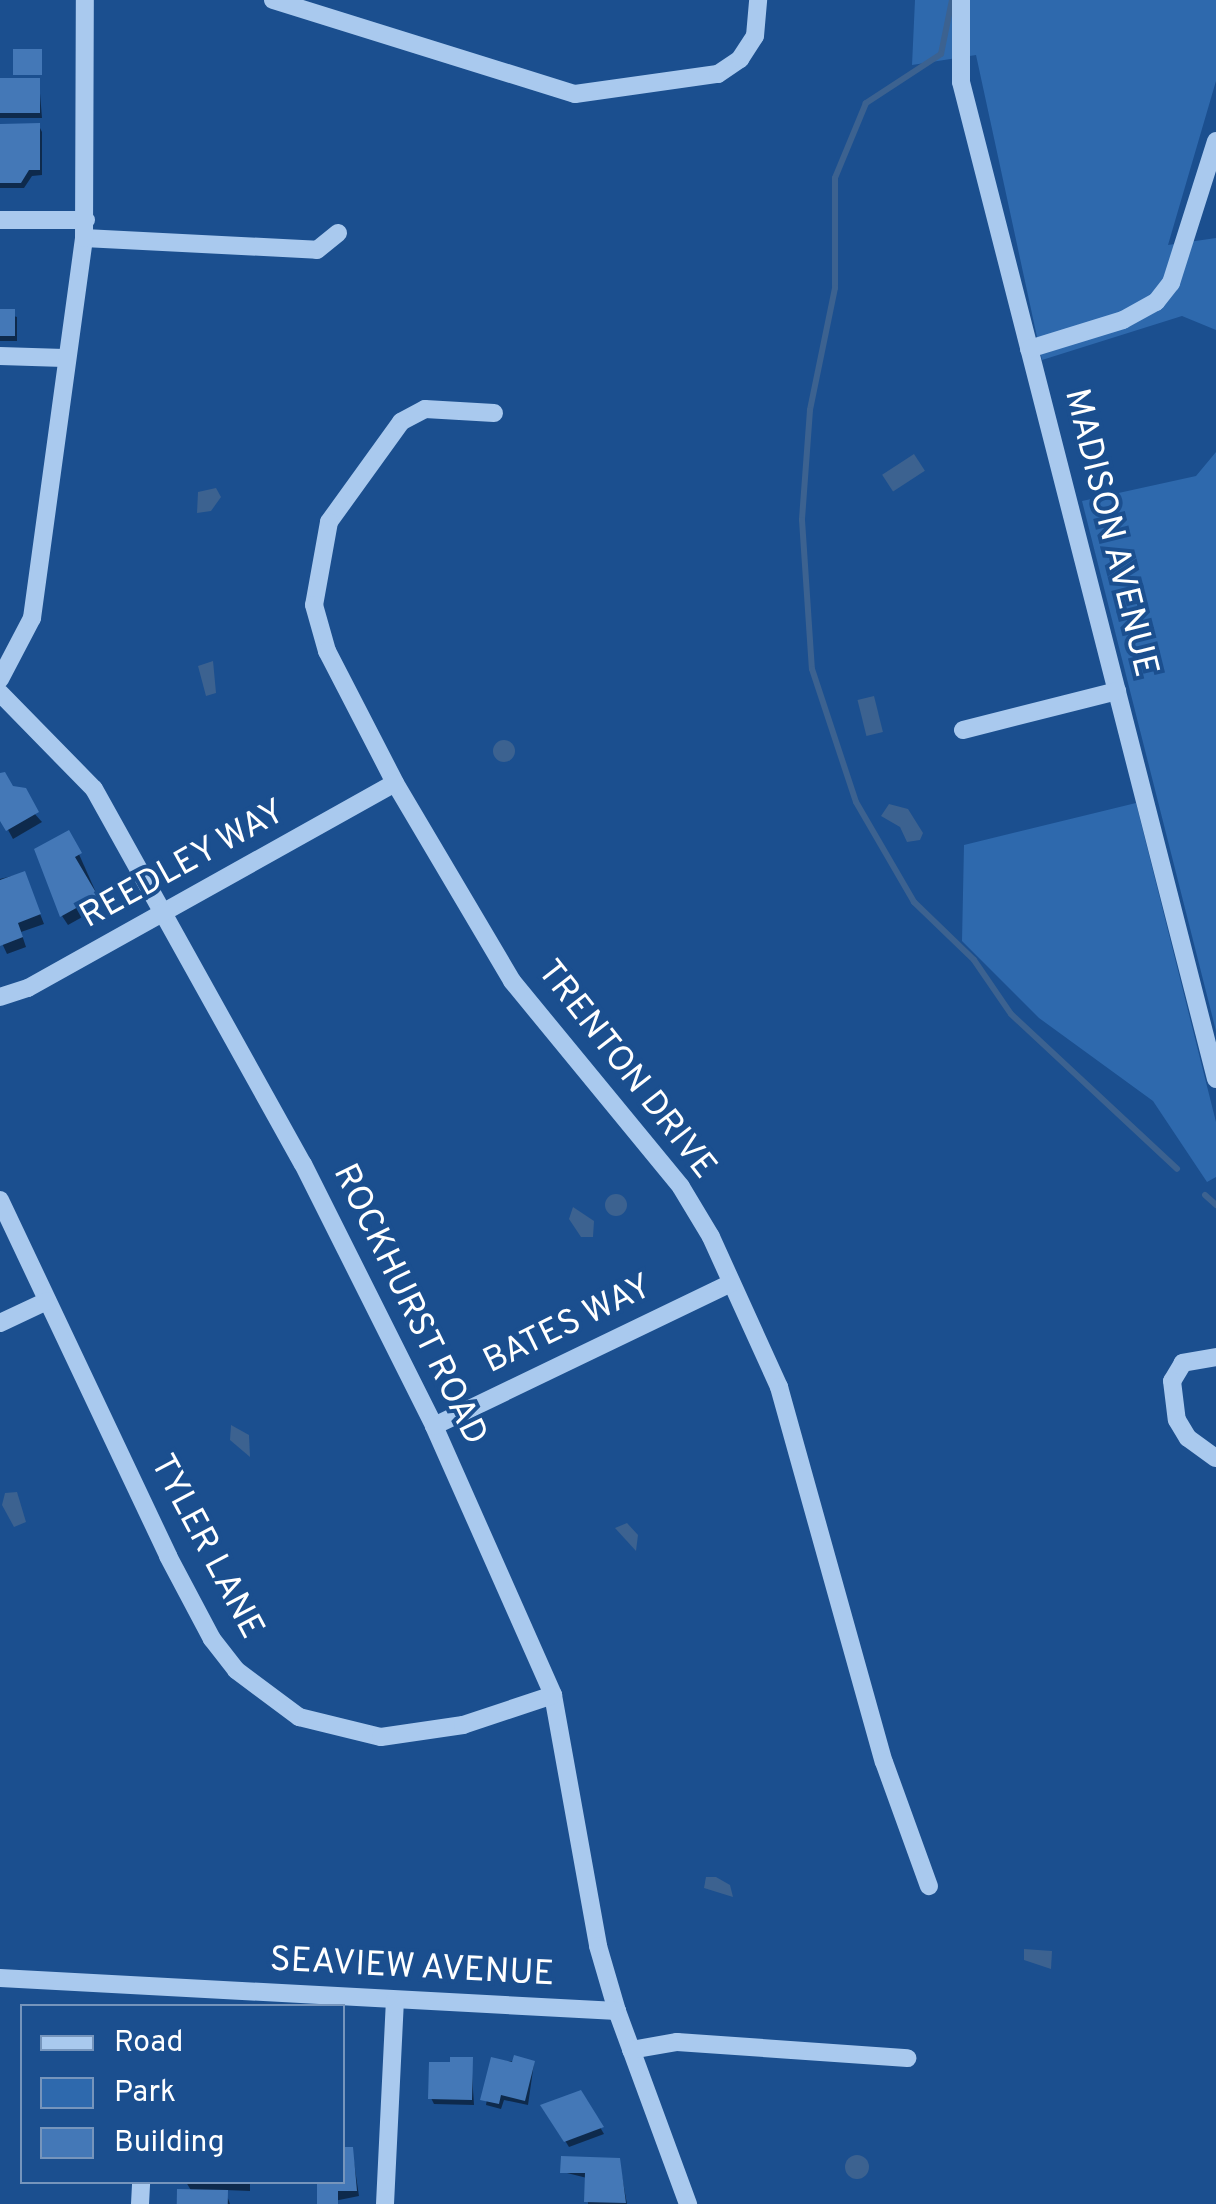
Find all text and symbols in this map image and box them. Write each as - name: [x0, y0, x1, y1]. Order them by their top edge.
- street label: MADISON AVENUE: [1054, 384, 1166, 682]
- street label: REEDLEY WAY: [72, 791, 294, 939]
- street label: TRENTON DRIVE: [528, 952, 724, 1188]
- street label: ROCKHURST ROAD: [322, 1157, 496, 1453]
- street label: BATES WAY: [477, 1266, 659, 1384]
- street label: TYLER LANE: [140, 1448, 272, 1646]
- street label: SEAVIEW AVENUE: [268, 1940, 556, 1996]
- legend: [20, 2004, 345, 2184]
- text: Road: [114, 2025, 183, 2062]
- text: Park: [114, 2075, 176, 2112]
- text: Building: [114, 2125, 225, 2162]

